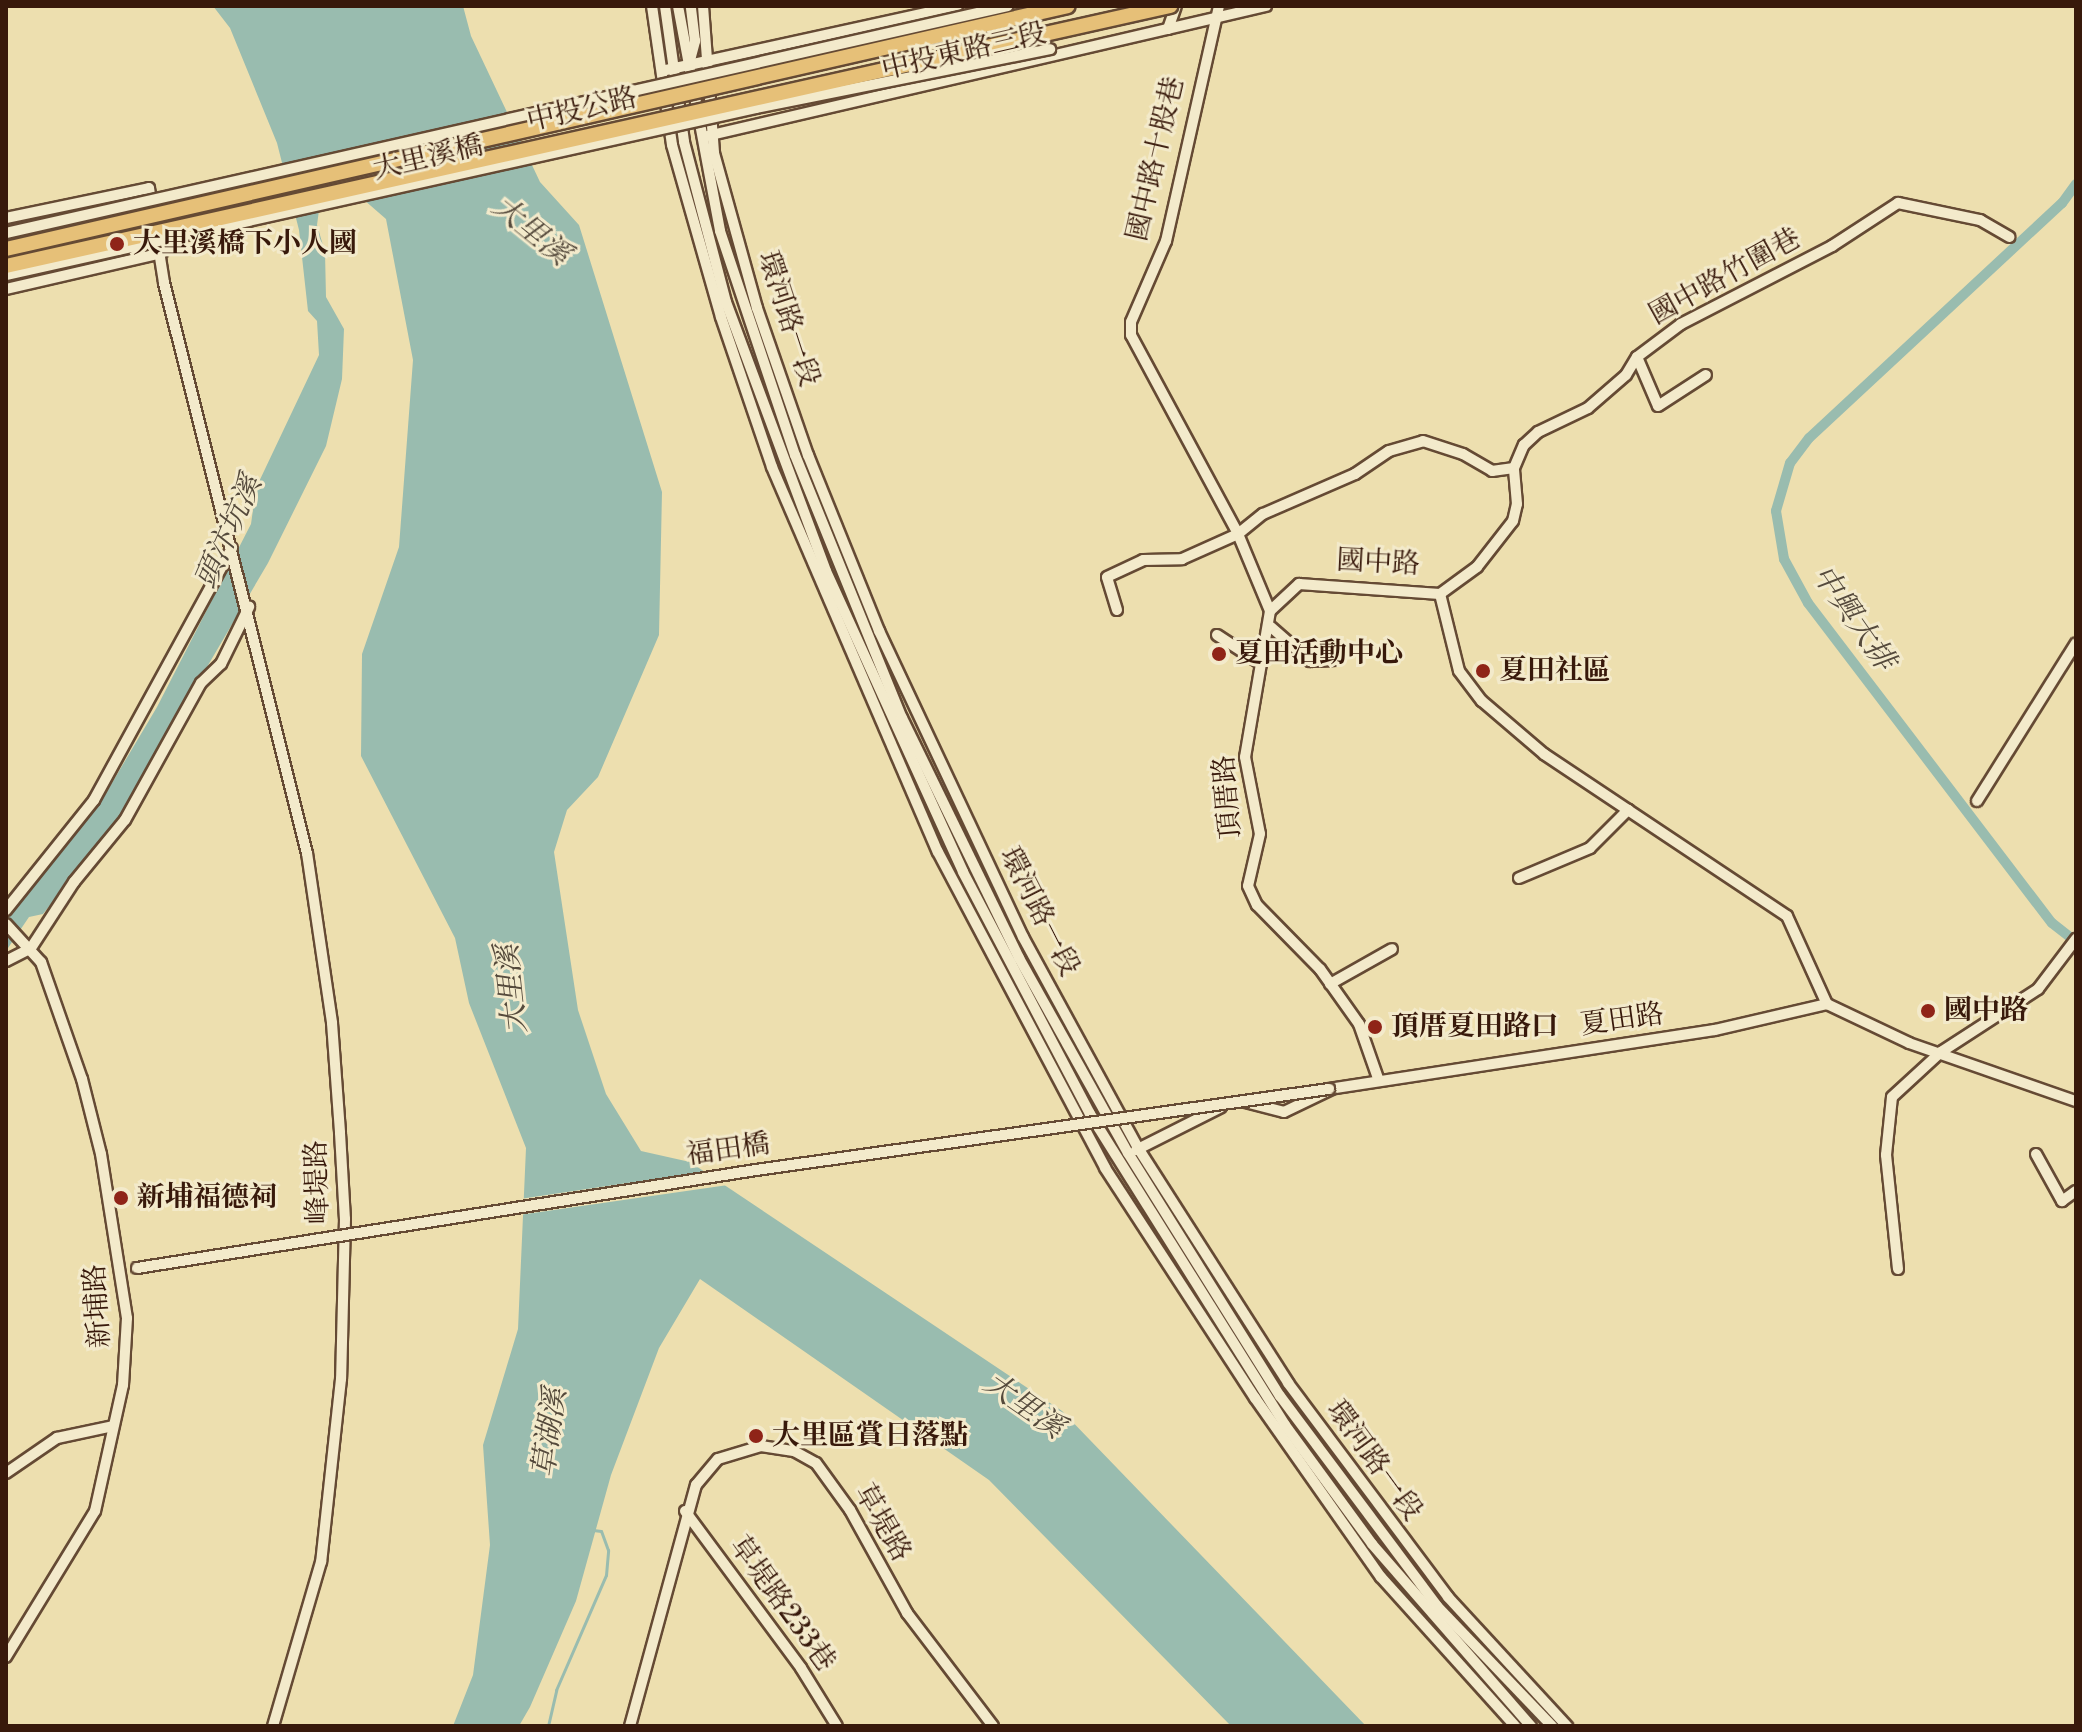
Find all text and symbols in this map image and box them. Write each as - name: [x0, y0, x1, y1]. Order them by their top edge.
- street label: 中投東路三段: [878, 17, 1050, 87]
- street label: 國中路十股巷: [1121, 73, 1191, 245]
- street label: 中投公路: [524, 81, 640, 139]
- street label: 大里溪橋: [370, 129, 486, 187]
- water label: 大里溪: [485, 189, 577, 273]
- street label: 國中路竹圍巷: [1643, 222, 1807, 332]
- place label: 大里溪橋下小人國: [133, 227, 357, 261]
- marker: 大里溪橋下小人國: [108, 235, 126, 253]
- street label: 環河路一段: [750, 247, 826, 391]
- water label: 頭汴坑溪: [188, 470, 270, 594]
- street label: 國中路: [1335, 544, 1421, 582]
- water label: 中興大排: [1804, 559, 1902, 677]
- place label: 夏田活動中心: [1235, 637, 1403, 671]
- marker: 夏田活動中心: [1210, 645, 1228, 663]
- place label: 夏田社區: [1499, 654, 1611, 688]
- marker: 夏田社區: [1474, 662, 1492, 680]
- street label: 頂厝路: [1208, 754, 1248, 840]
- street label: 環河路一段: [992, 842, 1086, 982]
- water label: 大里溪: [489, 942, 535, 1036]
- place label: 國中路: [1944, 994, 2028, 1028]
- street label: 夏田路: [1578, 998, 1666, 1042]
- marker: 國中路: [1919, 1002, 1937, 1020]
- place label: 頂厝夏田路口: [1391, 1010, 1559, 1044]
- marker: 頂厝夏田路口: [1366, 1018, 1384, 1036]
- street label: 福田橋: [684, 1128, 772, 1172]
- street label: 峰堤路: [300, 1139, 336, 1225]
- place label: 新埔福德祠: [137, 1181, 277, 1215]
- marker: 新埔福德祠: [112, 1189, 130, 1207]
- street label: 新埔路: [78, 1263, 118, 1349]
- water label: 大里溪: [977, 1365, 1071, 1447]
- water label: 草湖溪: [526, 1386, 574, 1480]
- street label: 環河路一段: [1319, 1394, 1429, 1528]
- place label: 大里區賞日落點: [772, 1419, 968, 1453]
- marker: 大里區賞日落點: [747, 1427, 765, 1445]
- street label: 草堤路: [846, 1478, 918, 1568]
- street label: 草堤路233巷: [722, 1530, 842, 1678]

